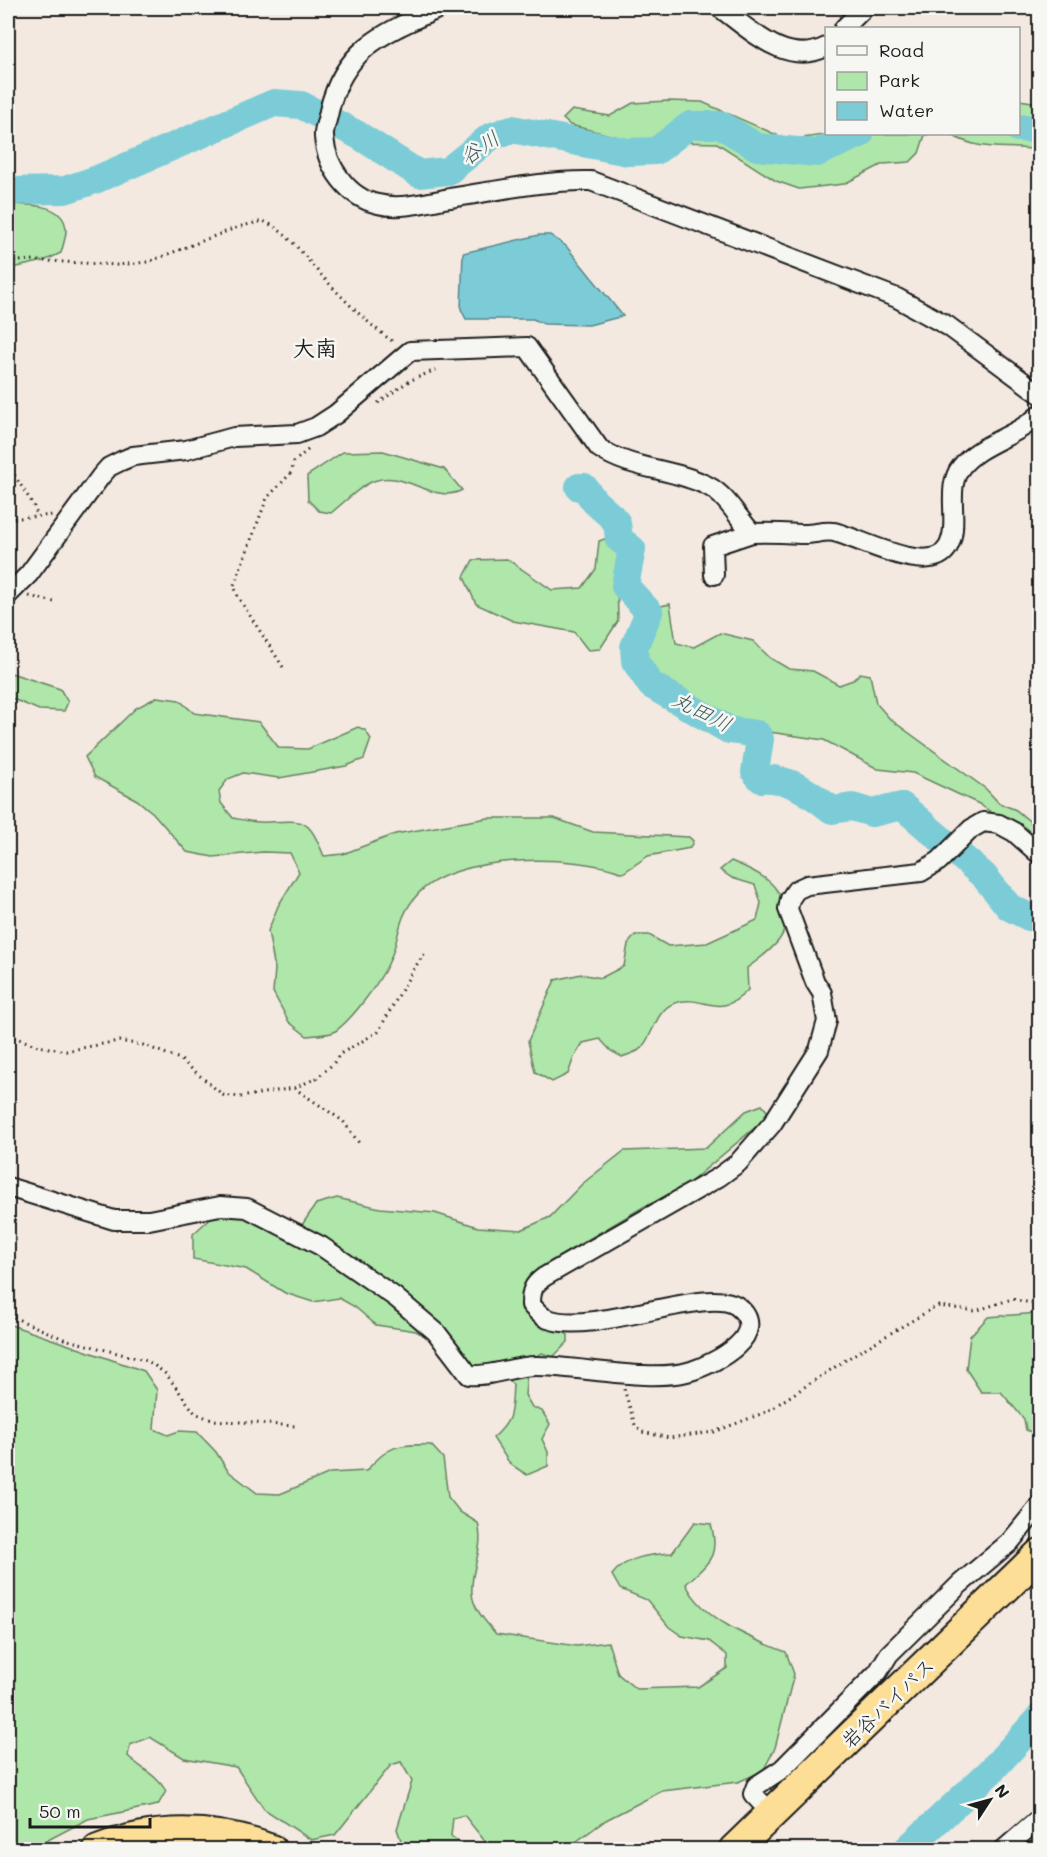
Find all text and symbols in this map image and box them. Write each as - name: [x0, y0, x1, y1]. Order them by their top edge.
- legend: [825, 27, 1020, 135]
- text: Road: [879, 38, 924, 62]
- text: Park: [879, 68, 920, 92]
- text: Water: [879, 98, 934, 122]
- water label: 谷川: [454, 124, 504, 170]
- district label: 大南: [293, 333, 337, 362]
- water label: 丸田川: [668, 684, 737, 737]
- street label: 岩谷バイパス: [835, 1651, 939, 1753]
- north arrow: [960, 1770, 1020, 1830]
- text: N: [990, 1780, 1015, 1802]
- scale bar: [30, 1791, 150, 1829]
- text: 50 m: [39, 1799, 81, 1823]

